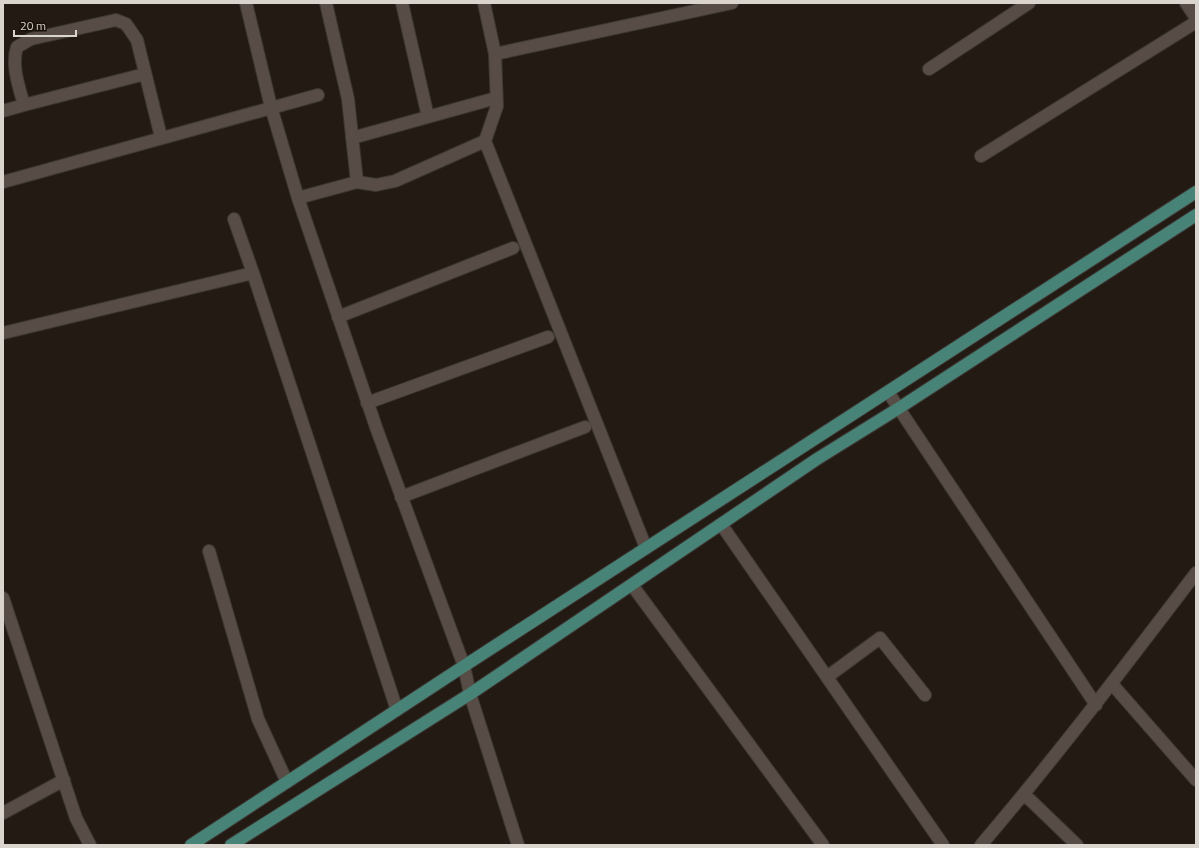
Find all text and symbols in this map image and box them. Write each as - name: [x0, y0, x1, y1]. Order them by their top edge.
- scale bar: [14, 12, 76, 38]
- text: 20 m: [20, 16, 46, 35]

